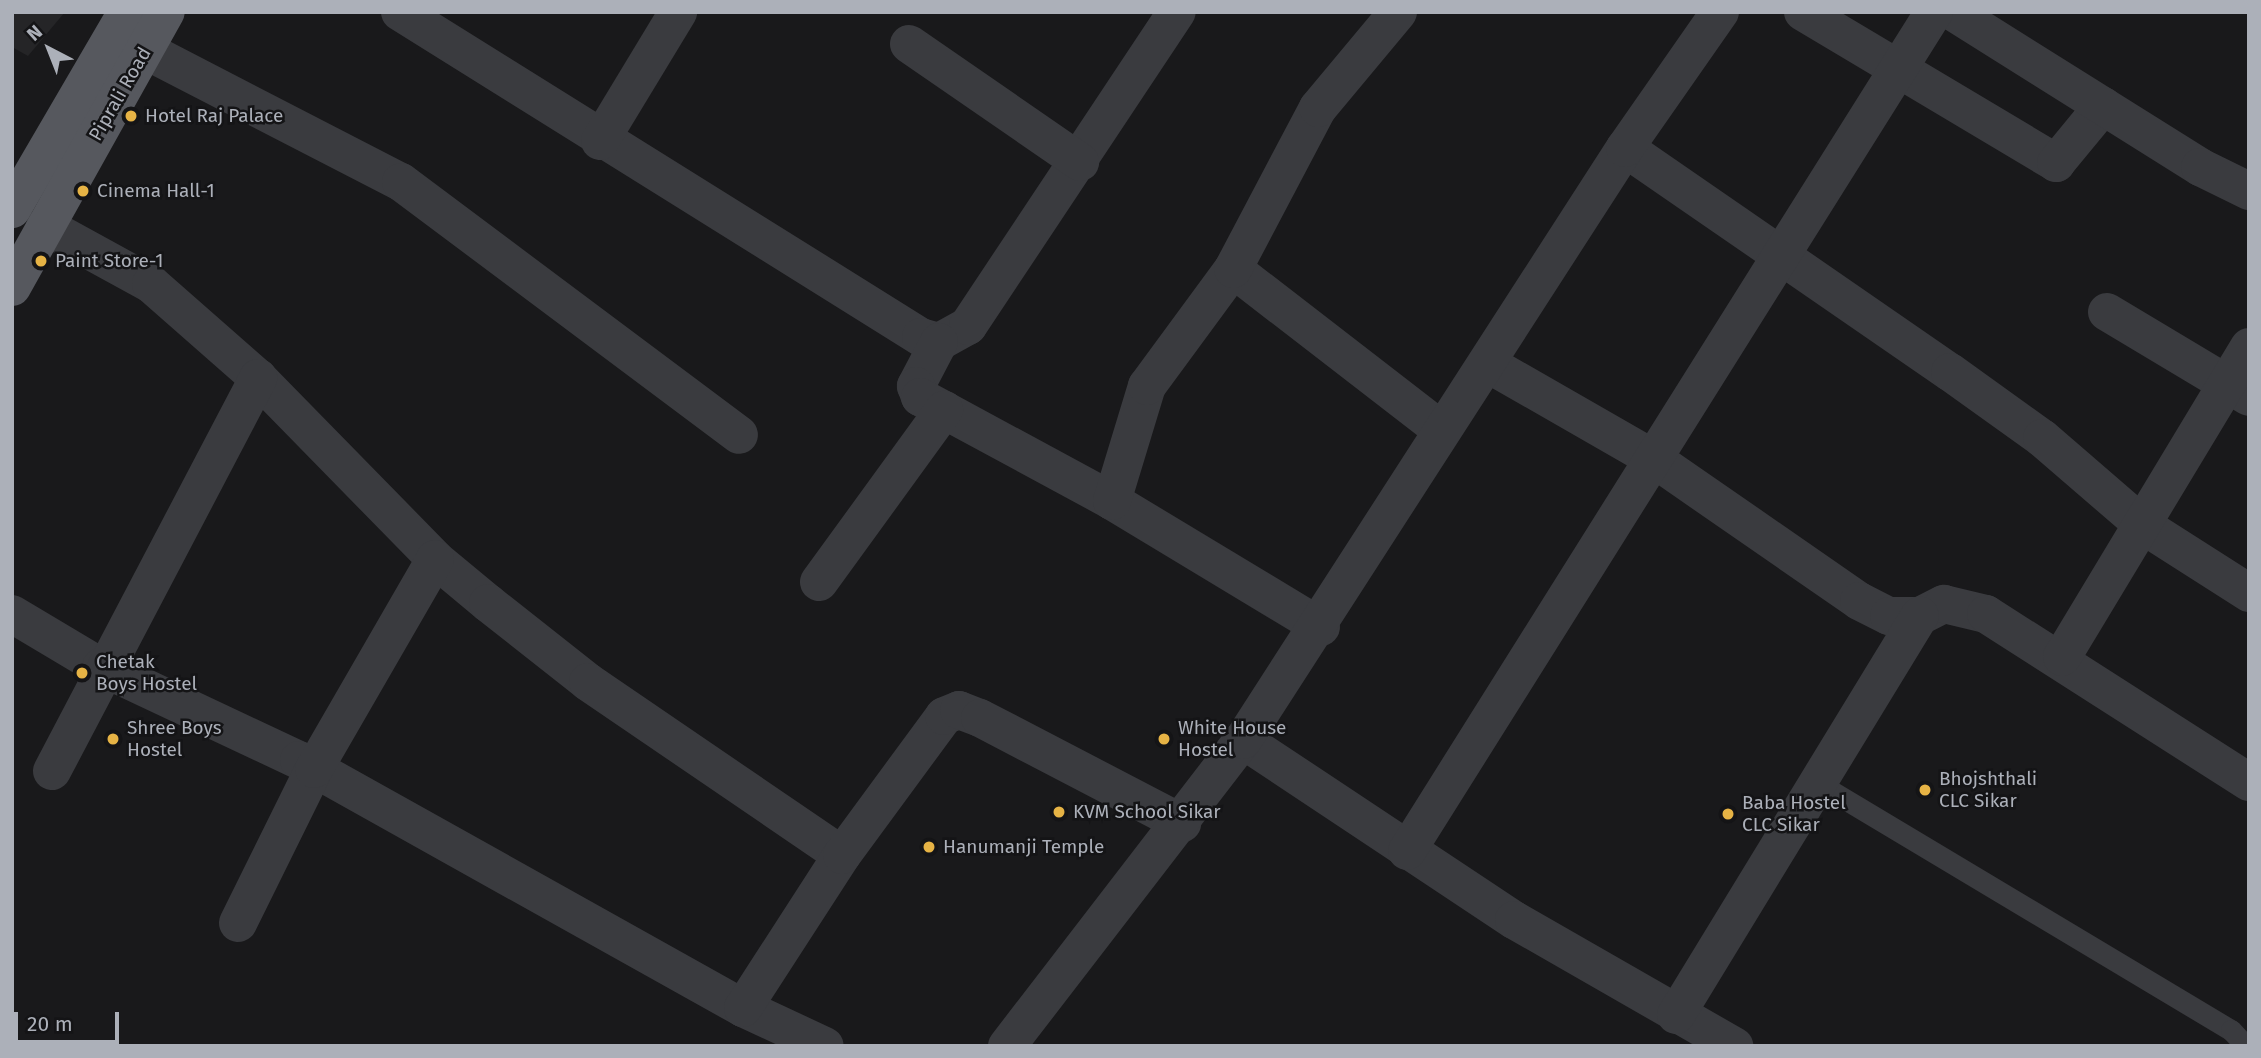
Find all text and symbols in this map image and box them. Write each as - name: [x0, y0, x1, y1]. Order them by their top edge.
- north arrow: [14, 14, 84, 84]
- text: N: [22, 20, 47, 46]
- street label: Piprali Road: [84, 43, 156, 145]
- place label: Hotel Raj Palace: [145, 105, 283, 127]
- marker: Hotel Raj Palace: [123, 108, 139, 124]
- place label: Cinema Hall-1: [97, 180, 215, 202]
- marker: Cinema Hall-1: [75, 183, 91, 199]
- place label: Paint Store-1: [55, 250, 163, 272]
- marker: Paint Store-1: [33, 253, 49, 269]
- place label: Chetak Boys Hostel: [96, 651, 197, 695]
- marker: Chetak Boys Hostel: [74, 665, 90, 681]
- place label: Shree Boys Hostel: [127, 717, 222, 761]
- place label: White House Hostel: [1178, 717, 1286, 761]
- marker: Shree Boys Hostel: [105, 731, 121, 747]
- marker: White House Hostel: [1156, 731, 1172, 747]
- place label: Bhojshthali CLC Sikar: [1939, 768, 2037, 812]
- marker: Bhojshthali CLC Sikar: [1917, 782, 1933, 798]
- place label: Baba Hostel CLC Sikar: [1742, 792, 1846, 836]
- place label: KVM School Sikar: [1073, 801, 1221, 823]
- marker: KVM School Sikar: [1051, 804, 1067, 820]
- marker: Baba Hostel CLC Sikar: [1720, 806, 1736, 822]
- place label: Hanumanji Temple: [943, 836, 1104, 858]
- marker: Hanumanji Temple: [921, 839, 937, 855]
- scale bar: [18, 998, 122, 1042]
- text: 20 m: [27, 1011, 73, 1037]

